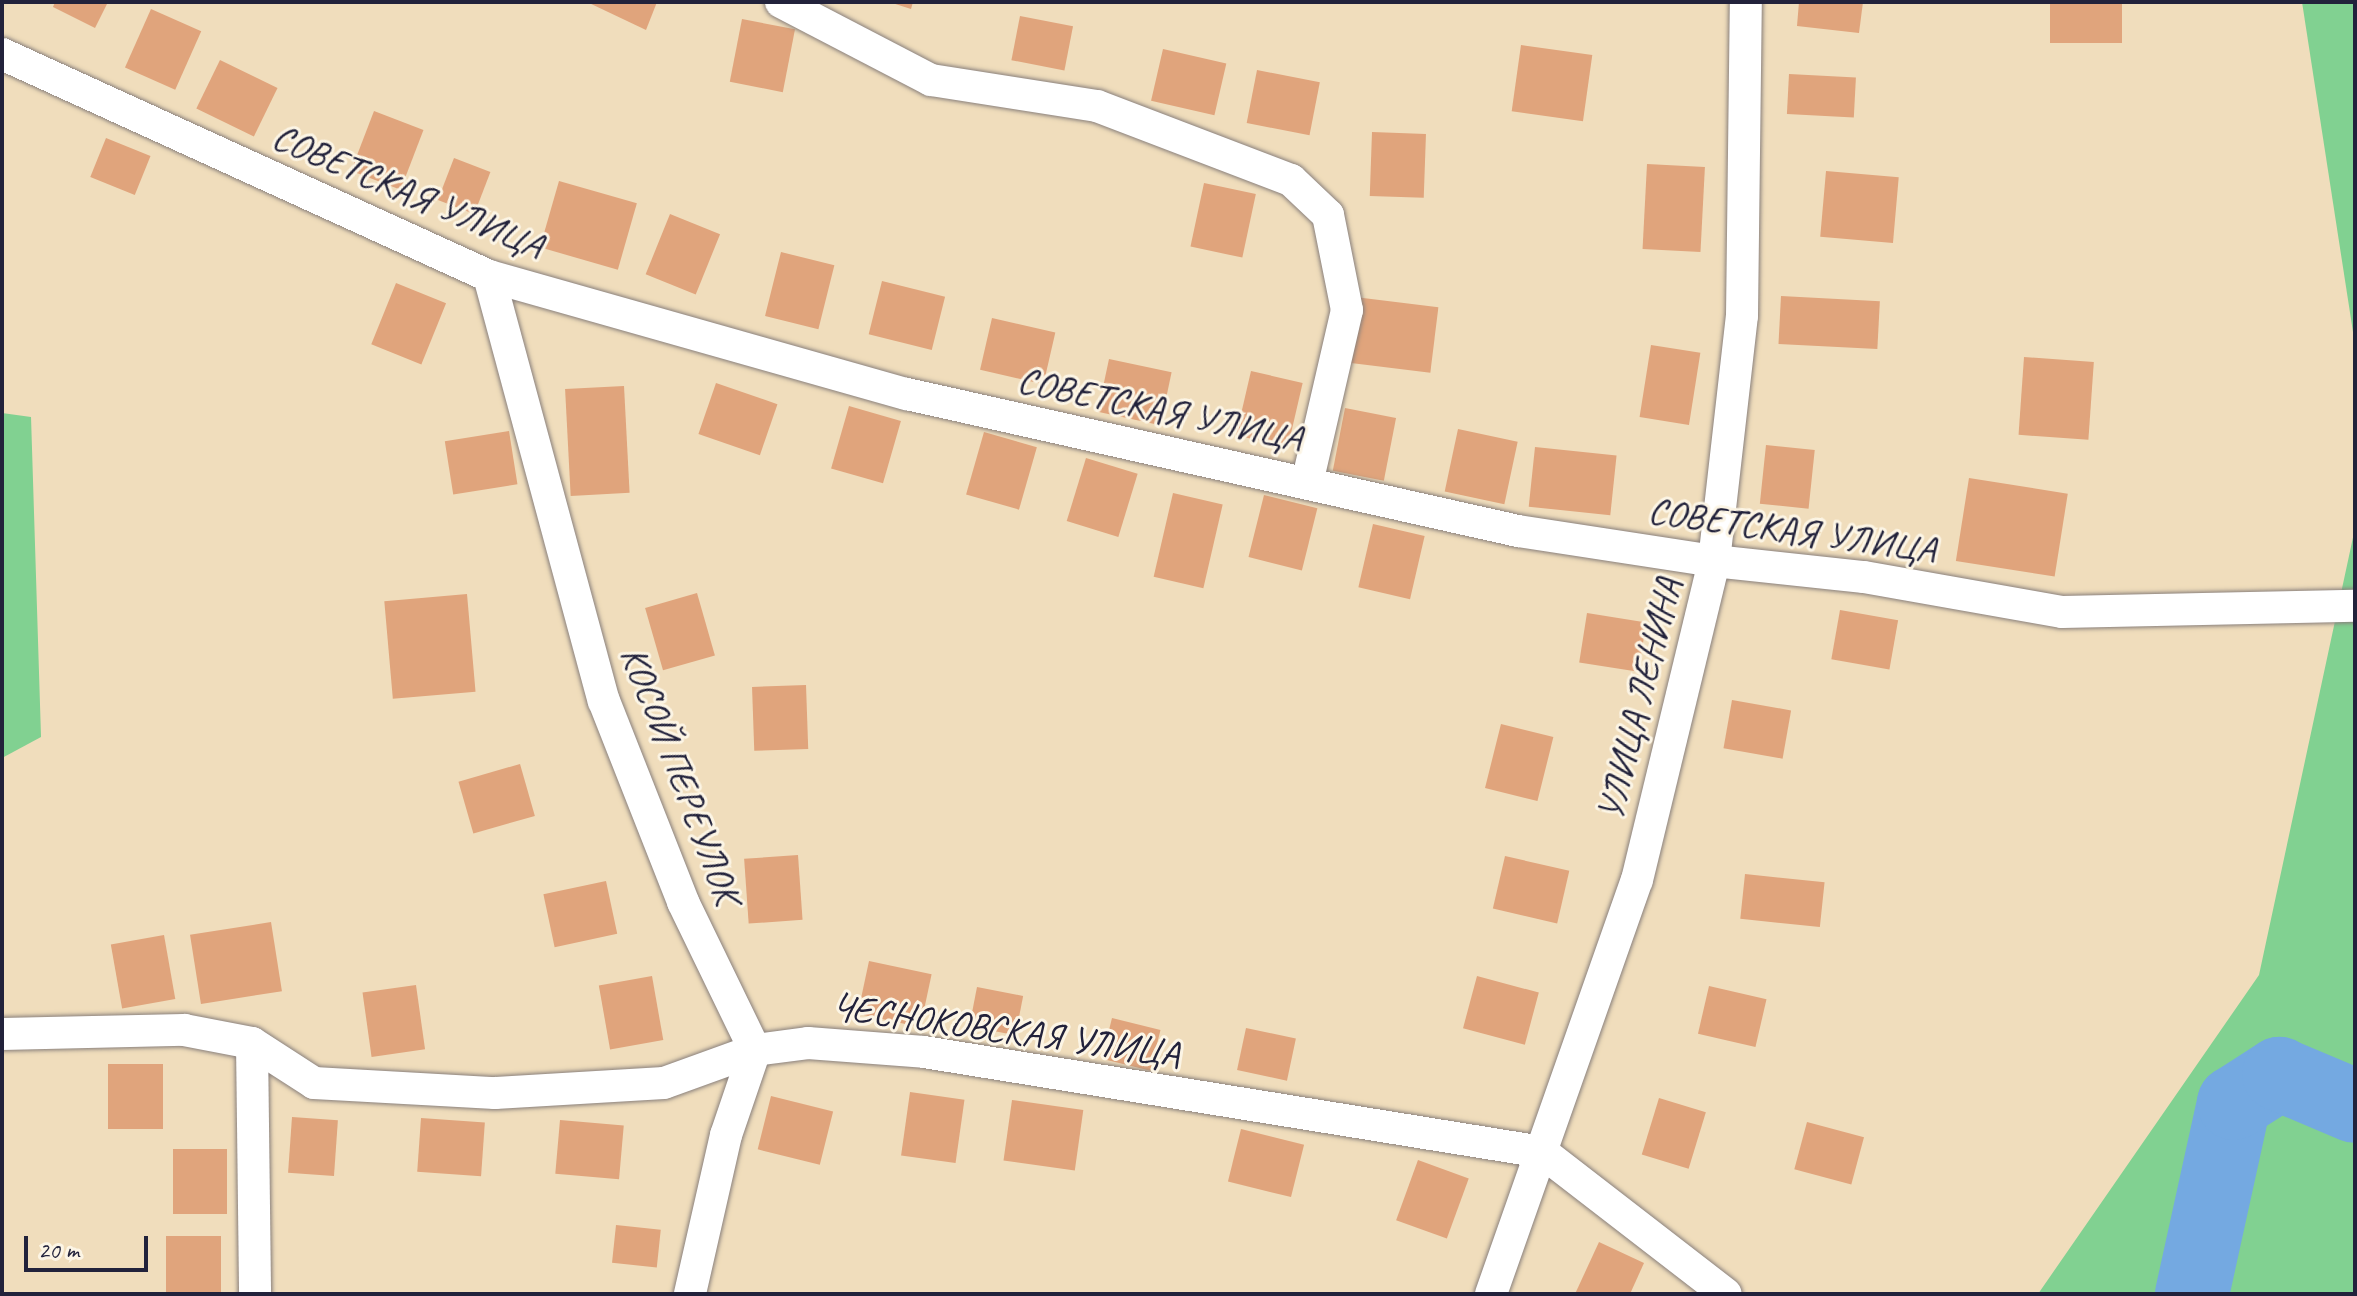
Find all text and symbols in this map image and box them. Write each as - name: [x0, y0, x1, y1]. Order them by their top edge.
- street label: СОВЕТСКАЯ УЛИЦА: [266, 114, 550, 268]
- street label: СОВЕТСКАЯ УЛИЦА: [1014, 357, 1306, 461]
- street label: СОВЕТСКАЯ УЛИЦА: [1646, 487, 1938, 573]
- street label: УЛИЦА ЛЕНИНА: [1587, 573, 1691, 825]
- street label: КОСОЙ ПЕРЕУЛОК: [611, 640, 751, 910]
- street label: ЧЕСНОКОВСКАЯ УЛИЦА: [830, 983, 1182, 1077]
- scale bar: [28, 1220, 152, 1270]
- text: 20 m: [38, 1235, 79, 1265]

